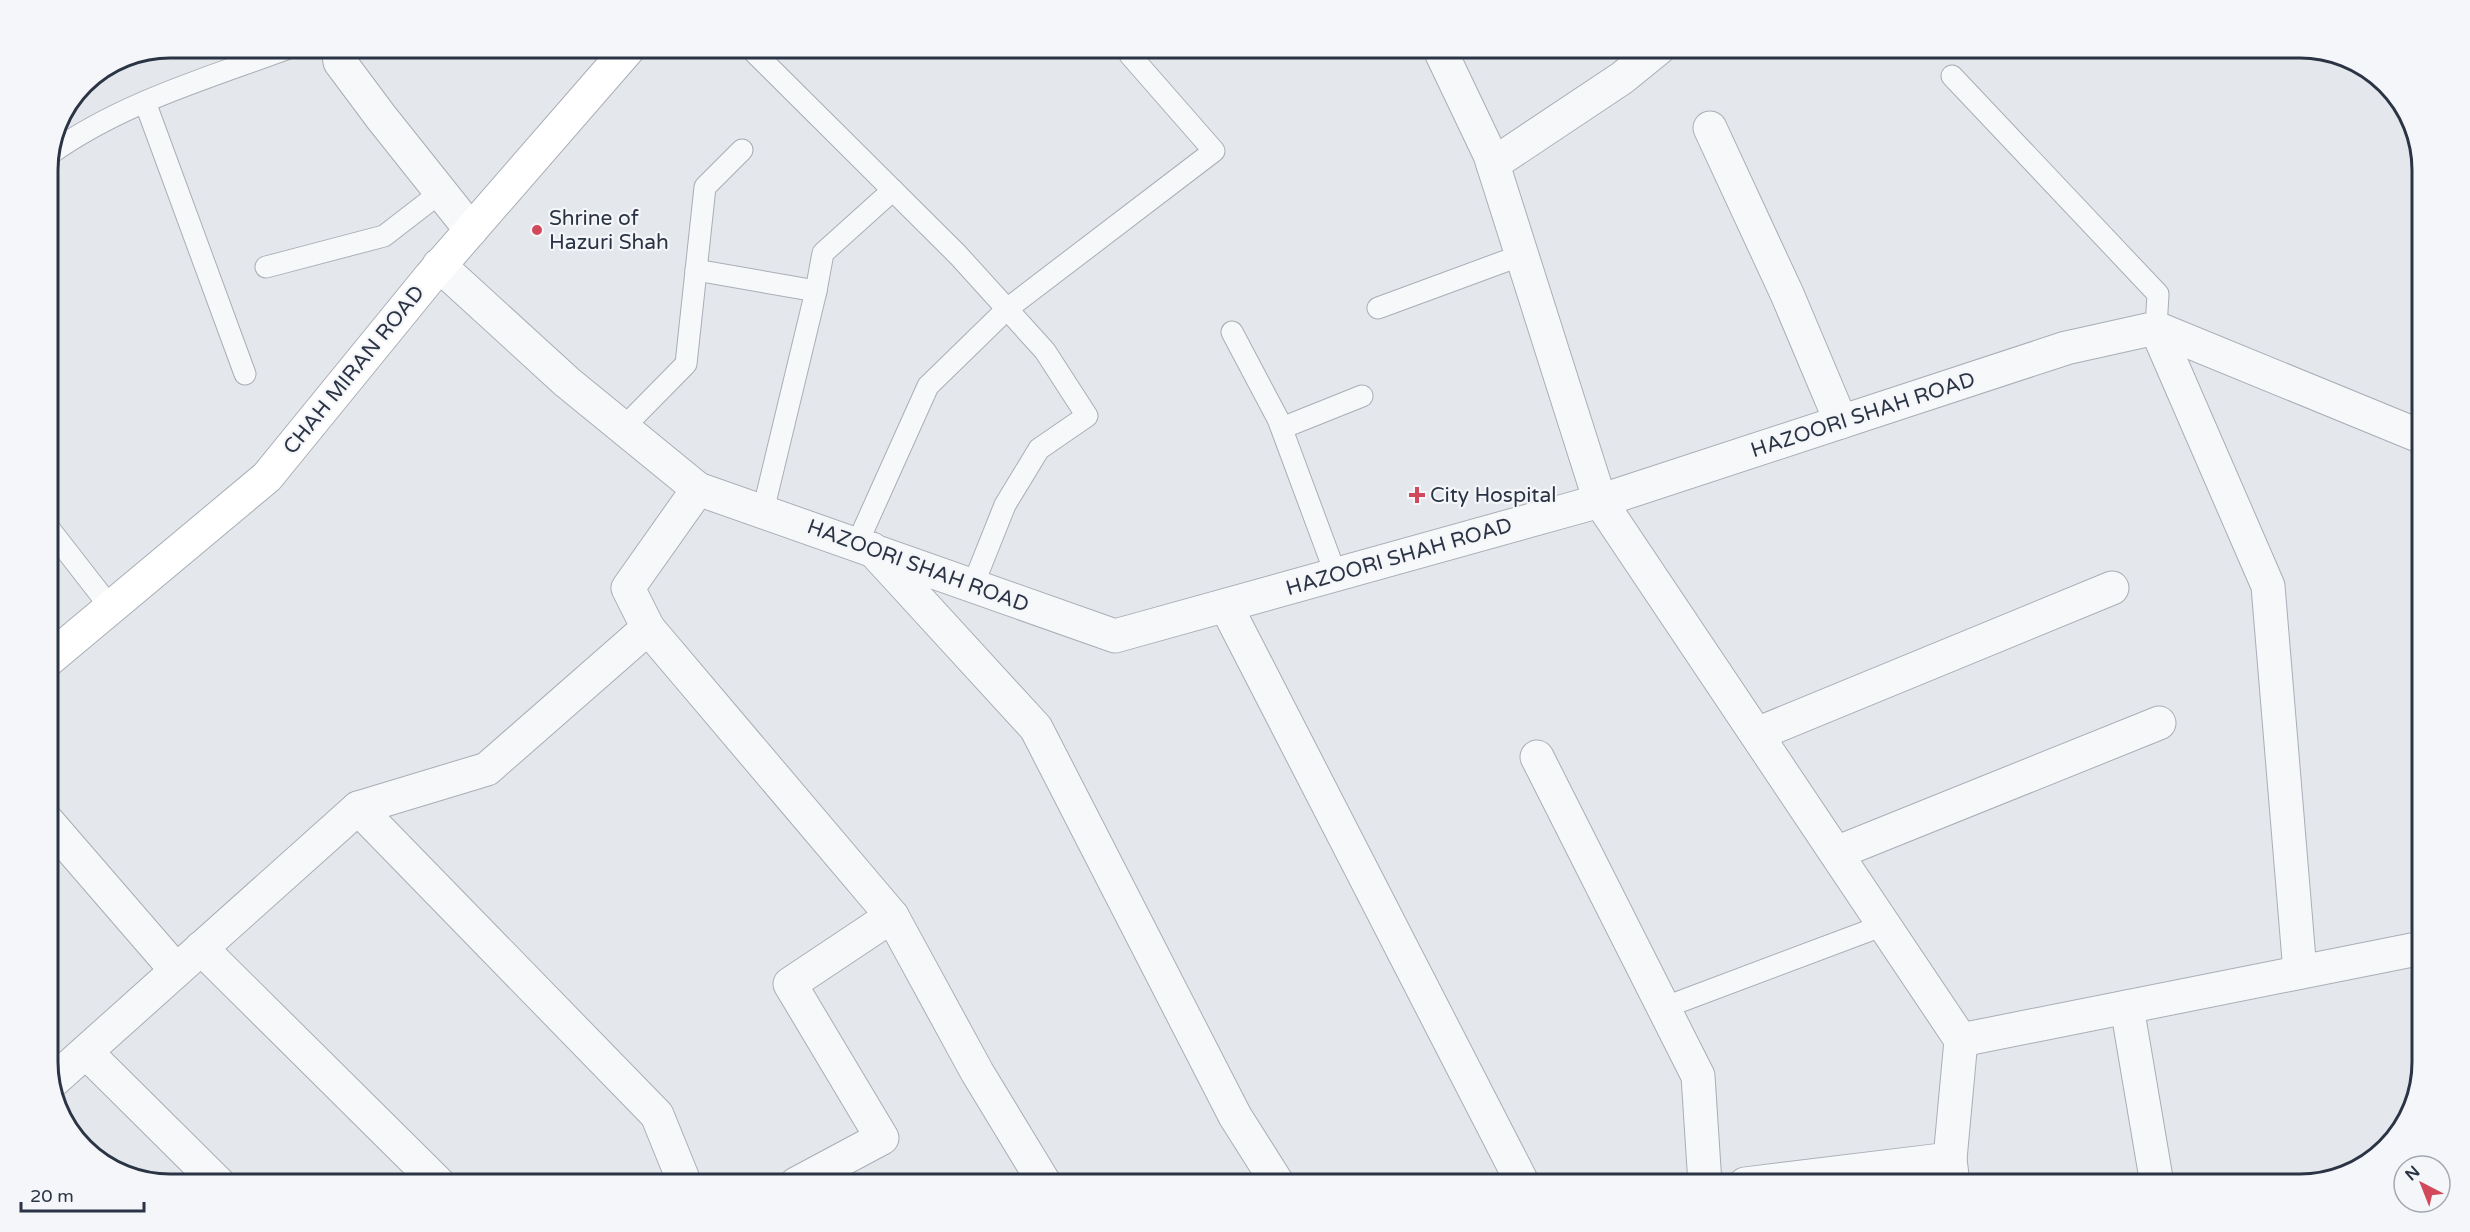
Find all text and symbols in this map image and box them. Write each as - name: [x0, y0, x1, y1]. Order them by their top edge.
- place label: Shrine of Hazuri Shah: [549, 206, 669, 255]
- marker: Shrine of Hazuri Shah: [530, 223, 544, 237]
- street label: CHAH MIRAN ROAD: [278, 281, 430, 459]
- street label: HAZOORI SHAH ROAD: [1748, 367, 1978, 463]
- place label: City Hospital: [1430, 483, 1556, 508]
- marker: City Hospital: [1408, 486, 1426, 504]
- street label: HAZOORI SHAH ROAD: [1283, 513, 1515, 601]
- street label: HAZOORI SHAH ROAD: [804, 514, 1032, 618]
- north arrow: [2392, 1154, 2452, 1214]
- text: N: [2401, 1162, 2424, 1185]
- scale bar: [21, 1175, 144, 1213]
- text: 20 m: [30, 1185, 74, 1207]

